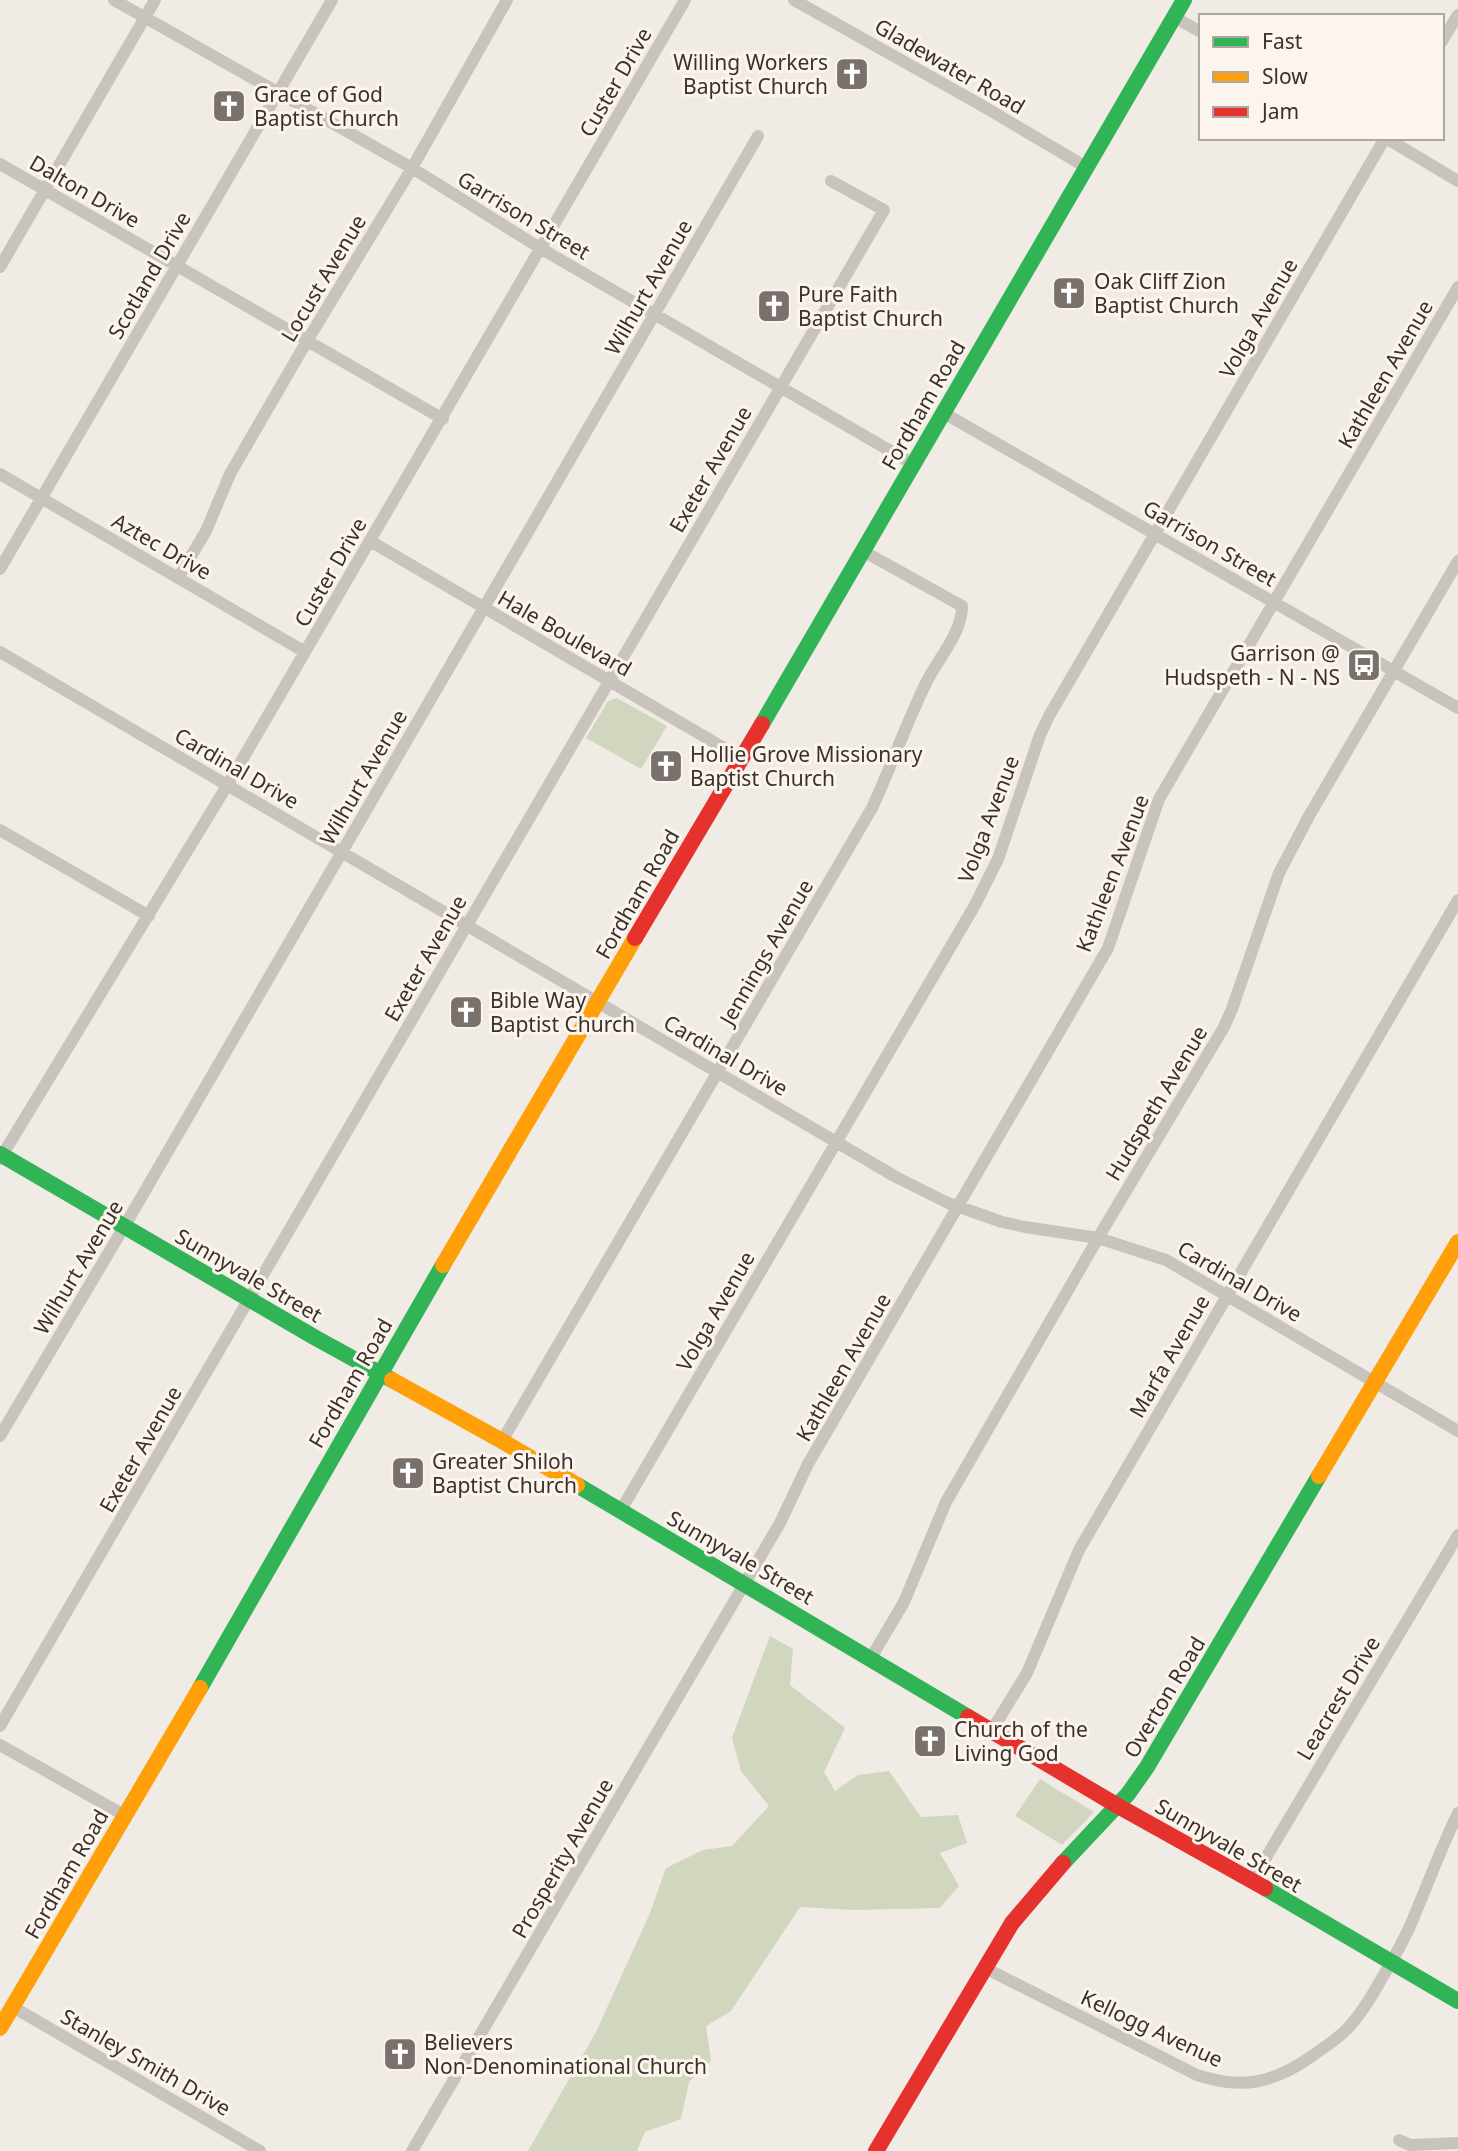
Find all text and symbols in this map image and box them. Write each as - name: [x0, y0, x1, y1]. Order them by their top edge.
- street label: Gladewater Road: [870, 12, 1030, 120]
- legend: [1199, 14, 1444, 140]
- street label: Custer Drive: [572, 22, 658, 142]
- text: Fast: [1262, 27, 1303, 55]
- place label: Willing Workers Baptist Church: [673, 48, 828, 100]
- church icon: Willing Workers Baptist Church: [833, 55, 871, 93]
- text: Slow: [1262, 62, 1308, 90]
- place label: Grace of God Baptist Church: [254, 80, 399, 132]
- church icon: Grace of God Baptist Church: [210, 87, 248, 125]
- text: Jam: [1260, 97, 1299, 125]
- street label: Dalton Drive: [25, 148, 145, 234]
- street label: Garrison Street: [453, 164, 596, 266]
- street label: Scotland Drive: [101, 206, 197, 344]
- street label: Locust Avenue: [274, 209, 372, 347]
- street label: Wilhurt Avenue: [598, 214, 698, 360]
- street label: Volga Avenue: [1212, 253, 1304, 383]
- place label: Oak Cliff Zion Baptist Church: [1094, 267, 1239, 319]
- church icon: Oak Cliff Zion Baptist Church: [1050, 274, 1088, 312]
- place label: Pure Faith Baptist Church: [798, 280, 943, 332]
- church icon: Pure Faith Baptist Church: [755, 287, 793, 325]
- street label: Kathleen Avenue: [1331, 295, 1439, 453]
- street label: Fordham Road: [875, 335, 971, 475]
- street label: Exeter Avenue: [663, 401, 757, 537]
- street label: Garrison Street: [1138, 493, 1282, 593]
- street label: Aztec Drive: [107, 506, 217, 586]
- street label: Custer Drive: [287, 512, 373, 632]
- street label: Hale Boulevard: [493, 583, 637, 683]
- place label: Garrison @ Hudspeth - N - NS: [1164, 639, 1340, 691]
- bus stop icon: Garrison @ Hudspeth - N - NS: [1345, 646, 1383, 684]
- street label: Wilhurt Avenue: [313, 704, 413, 850]
- street label: Cardinal Drive: [170, 721, 304, 815]
- place label: Hollie Grove Missionary Baptist Church: [690, 740, 923, 792]
- church icon: Hollie Grove Missionary Baptist Church: [647, 747, 685, 785]
- street label: Volga Avenue: [951, 751, 1025, 887]
- street label: Kathleen Avenue: [1069, 790, 1155, 956]
- street label: Fordham Road: [589, 824, 685, 964]
- street label: Jennings Avenue: [712, 874, 819, 1032]
- street label: Exeter Avenue: [378, 890, 472, 1026]
- place label: Bible Way Baptist Church: [490, 986, 635, 1038]
- church icon: Bible Way Baptist Church: [447, 993, 485, 1031]
- street label: Cardinal Drive: [659, 1008, 793, 1102]
- street label: Hudspeth Avenue: [1099, 1020, 1213, 1186]
- street label: Wilhurt Avenue: [27, 1195, 129, 1339]
- street label: Sunnyvale Street: [171, 1222, 328, 1329]
- street label: Cardinal Drive: [1173, 1234, 1307, 1328]
- street label: Volga Avenue: [669, 1246, 761, 1376]
- street label: Kathleen Avenue: [789, 1288, 897, 1446]
- street label: Marfa Avenue: [1122, 1289, 1216, 1423]
- street label: Fordham Road: [302, 1313, 398, 1453]
- street label: Exeter Avenue: [93, 1381, 187, 1517]
- place label: Greater Shiloh Baptist Church: [432, 1447, 577, 1499]
- church icon: Greater Shiloh Baptist Church: [389, 1454, 427, 1492]
- street label: Sunnyvale Street: [663, 1504, 820, 1611]
- street label: Overton Road: [1117, 1631, 1211, 1763]
- street label: Leacrest Drive: [1290, 1631, 1386, 1765]
- place label: Church of the Living God: [954, 1715, 1088, 1767]
- church icon: Church of the Living God: [911, 1722, 949, 1760]
- street label: Prosperity Avenue: [505, 1773, 619, 1943]
- street label: Sunnyvale Street: [1151, 1792, 1308, 1899]
- street label: Fordham Road: [18, 1804, 114, 1944]
- street label: Kellogg Avenue: [1077, 1983, 1227, 2073]
- street label: Stanley Smith Drive: [56, 2002, 236, 2122]
- place label: Believers Non-Denominational Church: [424, 2028, 707, 2080]
- church icon: Believers Non-Denominational Church: [381, 2035, 419, 2073]

